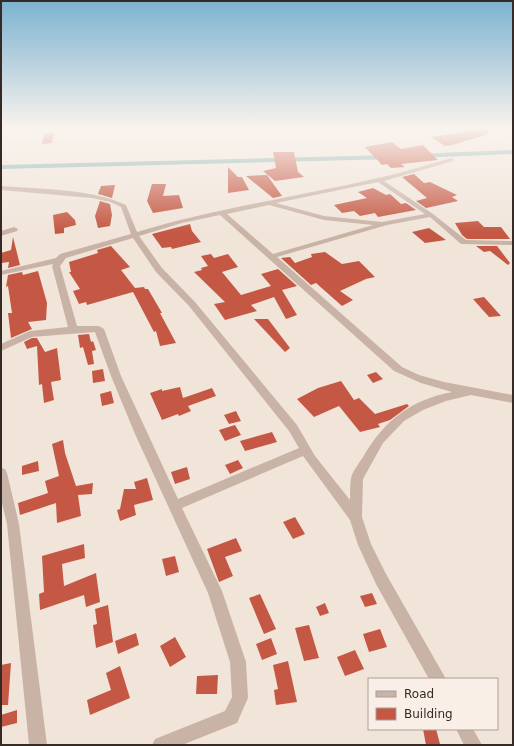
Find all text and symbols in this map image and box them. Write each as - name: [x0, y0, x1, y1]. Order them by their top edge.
- legend: [368, 678, 498, 730]
- text: Road: [404, 687, 434, 701]
- text: Building: [404, 707, 453, 721]

